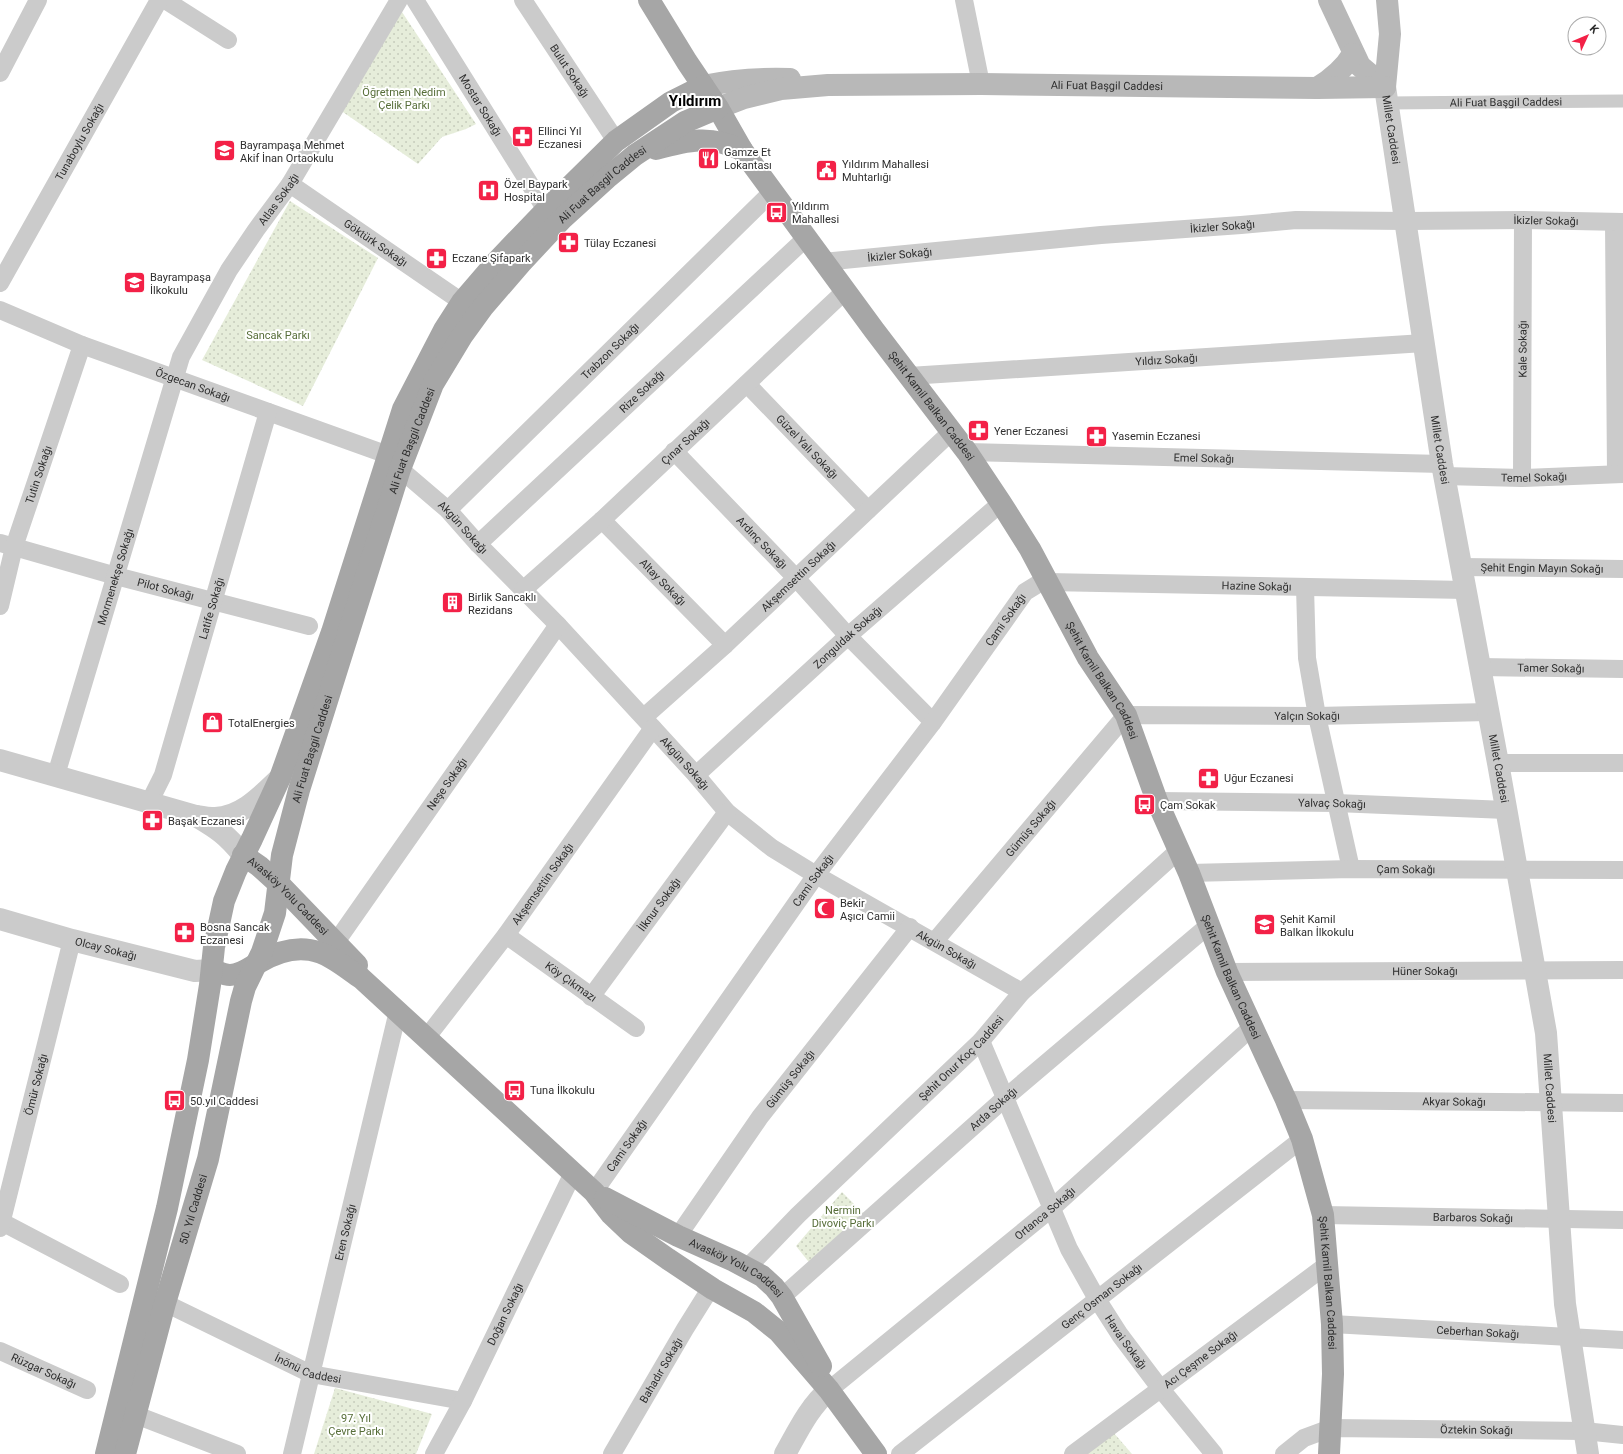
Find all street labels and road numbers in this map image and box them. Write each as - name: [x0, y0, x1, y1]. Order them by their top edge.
- street label: Bulut Sokağı: [547, 42, 592, 100]
- street label: Mostar Sokağı: [456, 72, 505, 139]
- street label: Ali Fuat Başgil Caddesi: [1051, 78, 1163, 93]
- street label: Millet Caddesi: [1380, 94, 1403, 165]
- street label: Ali Fuat Başgil Caddesi: [1450, 95, 1562, 109]
- street label: Tunaboylu Sokağı: [52, 101, 106, 183]
- street label: Ali Fuat Başgil Caddesi: [555, 143, 649, 226]
- street label: Atlas Sokağı: [255, 171, 301, 228]
- street label: İkizler Sokağı: [1514, 213, 1579, 228]
- street label: Göktürk Sokağı: [341, 216, 410, 269]
- street label: İkizler Sokağı: [1189, 217, 1255, 235]
- street label: İkizler Sokağı: [867, 245, 933, 264]
- street label: Trabzon Sokağı: [578, 320, 642, 382]
- street label: Kale Sokağı: [1516, 320, 1529, 378]
- street label: Şehit Kamil Balkan Caddesi: [886, 349, 977, 463]
- street label: Yıldız Sokağı: [1135, 351, 1198, 368]
- street label: Özgecan Sokağı: [154, 365, 232, 404]
- street label: Rize Sokağı: [617, 367, 667, 415]
- street label: Ali Fuat Başgil Caddesi: [386, 386, 437, 496]
- street label: Güzel Yalı Sokağı: [774, 412, 841, 482]
- street label: Millet Caddesi: [1428, 414, 1452, 485]
- street label: Çınar Sokağı: [658, 416, 712, 467]
- street label: Tutin Sokağı: [23, 444, 54, 505]
- street label: Emel Sokağı: [1174, 451, 1234, 465]
- street label: Temel Sokağı: [1501, 470, 1567, 485]
- street label: Akgün Sokağı: [436, 498, 490, 556]
- street label: Ardınç Sokağı: [734, 514, 790, 571]
- street label: Mormenekşe Sokağı: [95, 527, 136, 627]
- street label: Akşemsettin Sokağı: [758, 538, 838, 614]
- street label: Altay Sokağı: [637, 556, 689, 608]
- street label: Şehit Engin Mayın Sokağı: [1480, 561, 1604, 575]
- street label: Pilot Sokağı: [136, 575, 196, 602]
- street label: Latife Sokağı: [196, 576, 226, 641]
- street label: Hazine Sokağı: [1222, 579, 1292, 593]
- street label: Cami Sokağı: [982, 591, 1029, 649]
- street label: Zonguldak Sokağı: [811, 603, 885, 671]
- street label: Şehit Kamil Balkan Caddesi: [1063, 619, 1141, 741]
- street label: Tamer Sokağı: [1517, 661, 1585, 675]
- street label: Ali Fuat Başgil Caddesi: [289, 694, 335, 804]
- street label: Yalçın Sokağı: [1274, 709, 1340, 723]
- street label: Millet Caddesi: [1486, 733, 1511, 804]
- street label: Akgün Sokağı: [658, 734, 712, 792]
- street label: Neşe Sokağı: [424, 755, 470, 813]
- street label: Yalvaç Sokağı: [1298, 796, 1366, 811]
- street label: Gümüş Sokağı: [1003, 797, 1058, 859]
- street label: Akşemsettin Sokağı: [509, 840, 576, 927]
- street label: Cami Sokağı: [790, 851, 836, 909]
- street label: Avasköy Yolu Caddesi: [245, 854, 331, 938]
- street label: Çam Sokağı: [1377, 863, 1435, 876]
- street label: İlknur Sokağı: [635, 875, 683, 934]
- street label: Şehit Kamil Balkan Caddesi: [1199, 913, 1263, 1041]
- street label: Akgün Sokağı: [914, 927, 979, 971]
- street label: Olcay Sokağı: [74, 935, 138, 963]
- street label: Köy Çıkmazı: [543, 959, 599, 1004]
- street label: Hüner Sokağı: [1392, 964, 1458, 978]
- street label: Şehit Onur Koç Caddesi: [916, 1013, 1006, 1103]
- street label: Gümüş Sokağı: [763, 1047, 817, 1111]
- street label: Ömür Sokağı: [22, 1052, 50, 1117]
- street label: Millet Caddesi: [1541, 1053, 1559, 1123]
- street label: Arda Sokağı: [967, 1084, 1020, 1133]
- street label: Akyar Sokağı: [1422, 1095, 1486, 1108]
- street label: Cami Sokağı: [604, 1116, 650, 1174]
- street label: 50. Yıl Caddesi: [176, 1173, 210, 1246]
- street label: Ortanca Sokağı: [1012, 1184, 1078, 1242]
- street label: Eren Sokağı: [332, 1203, 358, 1262]
- street label: Barbaros Sokağı: [1433, 1210, 1513, 1225]
- street label: Şehit Kamil Balkan Caddesi: [1317, 1216, 1339, 1350]
- street label: Avasköy Yolu Caddesi: [687, 1235, 786, 1300]
- street label: Genç Osman Sokağı: [1059, 1260, 1144, 1332]
- street label: Doğan Sokağı: [484, 1281, 526, 1347]
- street label: Havai Sokağı: [1102, 1312, 1150, 1372]
- street label: Ceberhan Sokağı: [1436, 1323, 1520, 1341]
- street label: Acı Çeşme Sokağı: [1161, 1327, 1240, 1391]
- street label: Bahadır Sokağı: [637, 1335, 685, 1405]
- street label: Rüzgar Sokağı: [9, 1350, 78, 1391]
- street label: İnönü Caddesi: [273, 1351, 342, 1386]
- street label: Öztekin Sokağı: [1440, 1423, 1513, 1437]

